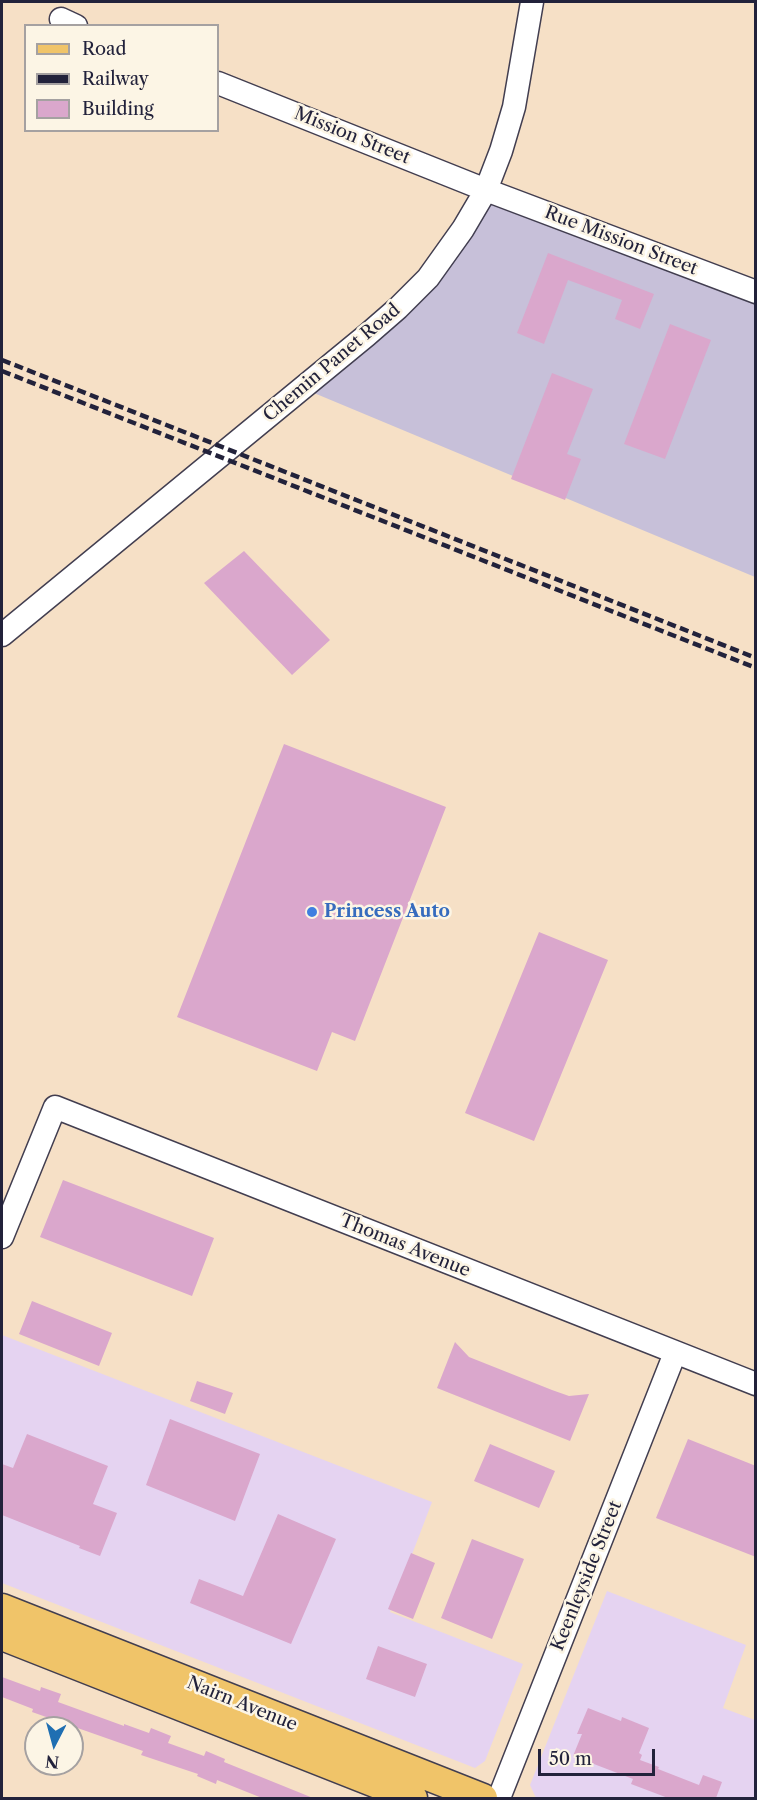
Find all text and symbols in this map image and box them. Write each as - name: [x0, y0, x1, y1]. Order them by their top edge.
- legend: [24, 24, 219, 132]
- text: Road: [82, 38, 127, 60]
- text: Railway: [82, 68, 149, 90]
- text: Building: [82, 98, 154, 120]
- street label: Mission Street: [291, 103, 413, 169]
- street label: Rue Mission Street: [541, 202, 701, 280]
- street label: Chemin Panet Road: [259, 300, 405, 426]
- place label: Princess Auto: [324, 901, 450, 923]
- marker: Princess Auto: [305, 905, 319, 919]
- street label: Thomas Avenue: [337, 1210, 473, 1282]
- street label: Keenleyside Street: [547, 1498, 627, 1654]
- street label: Nairn Avenue: [184, 1672, 300, 1736]
- north arrow: [24, 1716, 84, 1776]
- scale bar: [541, 1737, 658, 1775]
- text: 50 m: [549, 1748, 592, 1770]
- text: N: [44, 1751, 60, 1773]

